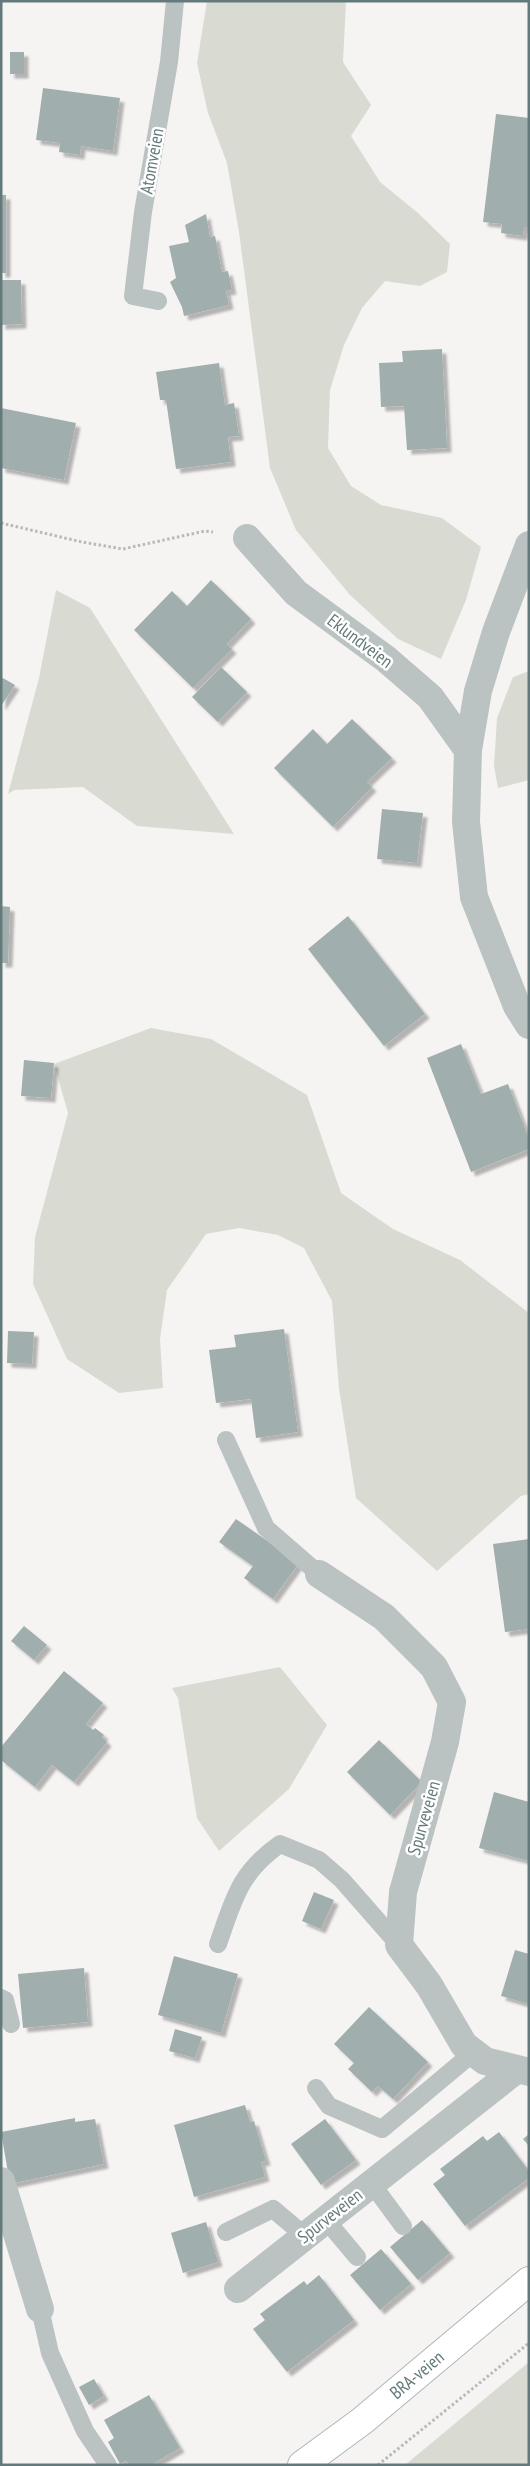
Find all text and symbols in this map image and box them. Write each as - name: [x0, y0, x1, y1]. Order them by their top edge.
- street label: Atomveien: [134, 126, 169, 196]
- street label: Eklundveien: [323, 609, 398, 673]
- street label: Spurveveien: [402, 1778, 445, 1858]
- street label: Spurveveien: [293, 2183, 367, 2248]
- street label: BRA-veien: [385, 2345, 448, 2404]

